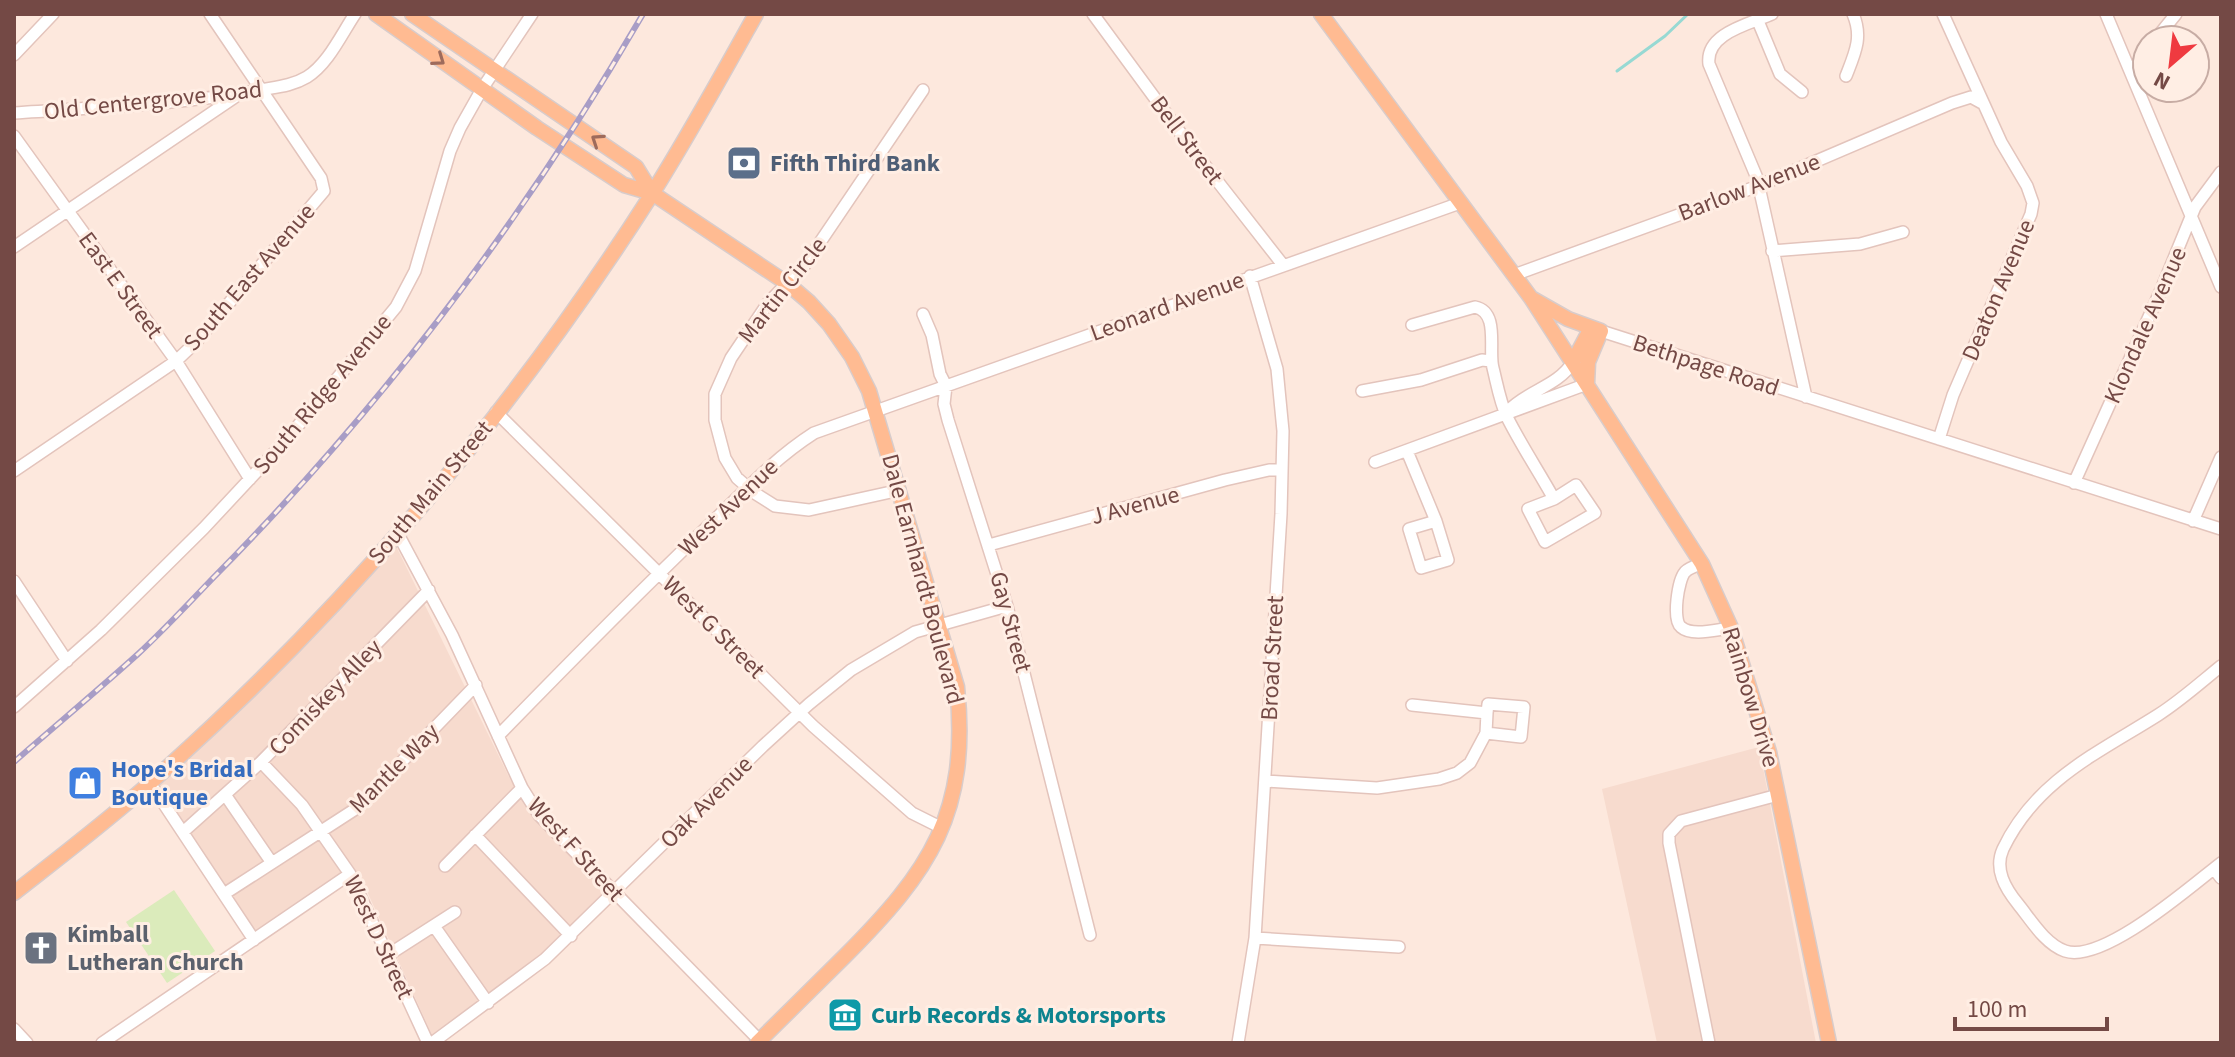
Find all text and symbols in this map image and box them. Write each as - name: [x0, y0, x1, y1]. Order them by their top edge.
- north arrow: [2131, 24, 2211, 104]
- one-way arrow: [430, 50, 444, 65]
- text: N: [2148, 63, 2176, 98]
- street label: Old Centergrove Road: [42, 72, 264, 129]
- street label: Bell Street: [1142, 89, 1232, 192]
- one-way arrow: [591, 135, 605, 150]
- bank icon: Fifth Third Bank: [725, 144, 763, 182]
- street label: Barlow Avenue: [1673, 144, 1825, 231]
- place label: Fifth Third Bank: [770, 146, 941, 181]
- street label: South East Avenue: [175, 196, 324, 359]
- street label: Deaton Avenue: [1953, 214, 2044, 366]
- street label: East E Street: [70, 225, 171, 346]
- street label: Martin Circle: [730, 230, 835, 351]
- street label: Klondale Avenue: [2095, 241, 2196, 409]
- street label: Leonard Avenue: [1085, 262, 1249, 351]
- street label: South Ridge Avenue: [245, 306, 400, 482]
- street label: Bethpage Road: [1628, 325, 1784, 406]
- street label: South Main Street: [360, 413, 501, 572]
- street label: Dale Earnhardt Boulevard: [872, 450, 973, 708]
- street label: West Avenue: [670, 451, 786, 564]
- street label: J Avenue: [1087, 477, 1183, 534]
- street label: West G Street: [654, 568, 773, 687]
- street label: Gay Street: [980, 568, 1041, 676]
- street label: Broad Street: [1252, 595, 1293, 721]
- street label: Rainbow Drive: [1713, 623, 1788, 772]
- street label: Comiskey Alley: [260, 631, 390, 764]
- street label: Mantle Way: [341, 715, 448, 822]
- street label: Oak Avenue: [652, 748, 761, 857]
- place label: Hope's Bridal Boutique: [111, 752, 253, 815]
- shop icon: Hope's Bridal Boutique: [66, 764, 104, 802]
- street label: West F Street: [519, 789, 632, 909]
- street label: West D Street: [335, 870, 423, 1005]
- place label: Kimball Lutheran Church: [67, 917, 244, 980]
- church icon: Kimball Lutheran Church: [22, 929, 60, 967]
- scale bar: [1955, 981, 2107, 1031]
- text: 100 m: [1967, 992, 2027, 1027]
- museum icon: Curb Records & Motorsports: [826, 996, 864, 1034]
- place label: Curb Records & Motorsports: [871, 998, 1166, 1033]

